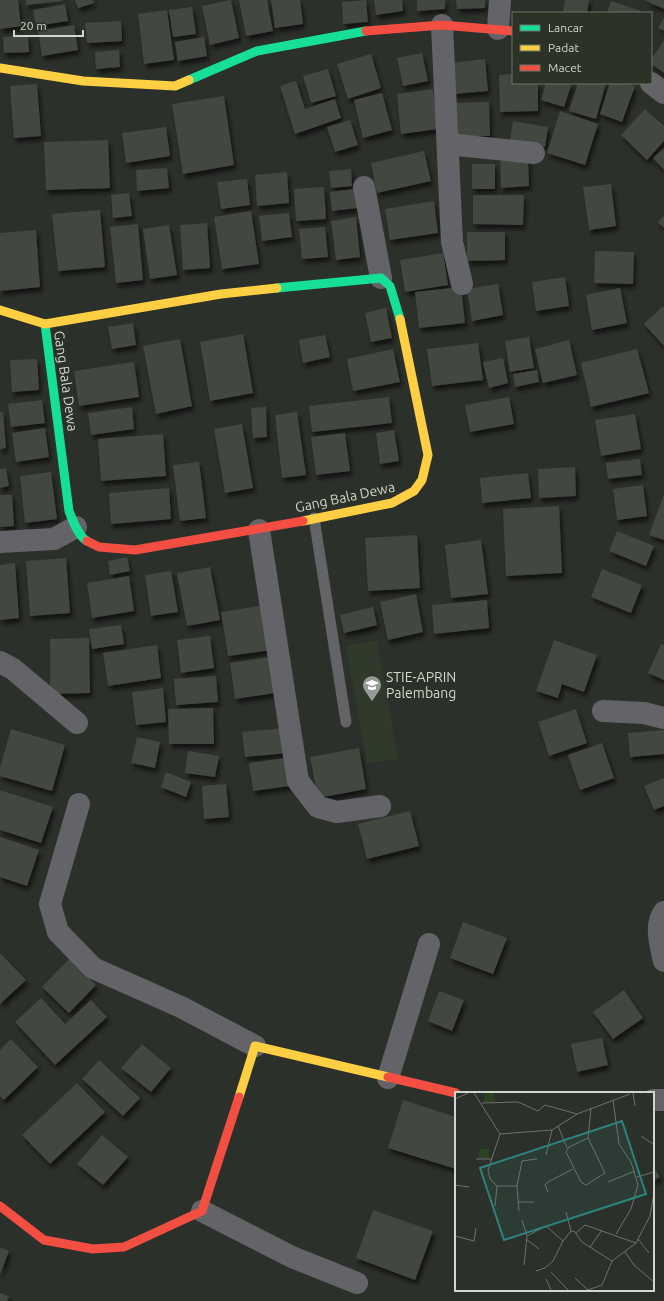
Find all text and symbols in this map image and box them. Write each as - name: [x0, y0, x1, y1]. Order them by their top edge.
- scale bar: [14, 12, 83, 38]
- legend: [512, 12, 652, 84]
- text: 20 m: [20, 19, 47, 32]
- text: Lancar: [548, 21, 584, 34]
- text: Padat: [548, 41, 579, 54]
- text: Macet: [548, 61, 582, 74]
- street label: Gang Bala Dewa: [51, 330, 81, 432]
- street label: Gang Bala Dewa: [294, 479, 396, 515]
- place label: STIE-APRIN Palembang: [386, 669, 456, 701]
- school or university icon: STIE-APRIN Palembang: [361, 674, 383, 702]
- inset map: [455, 1092, 654, 1291]

